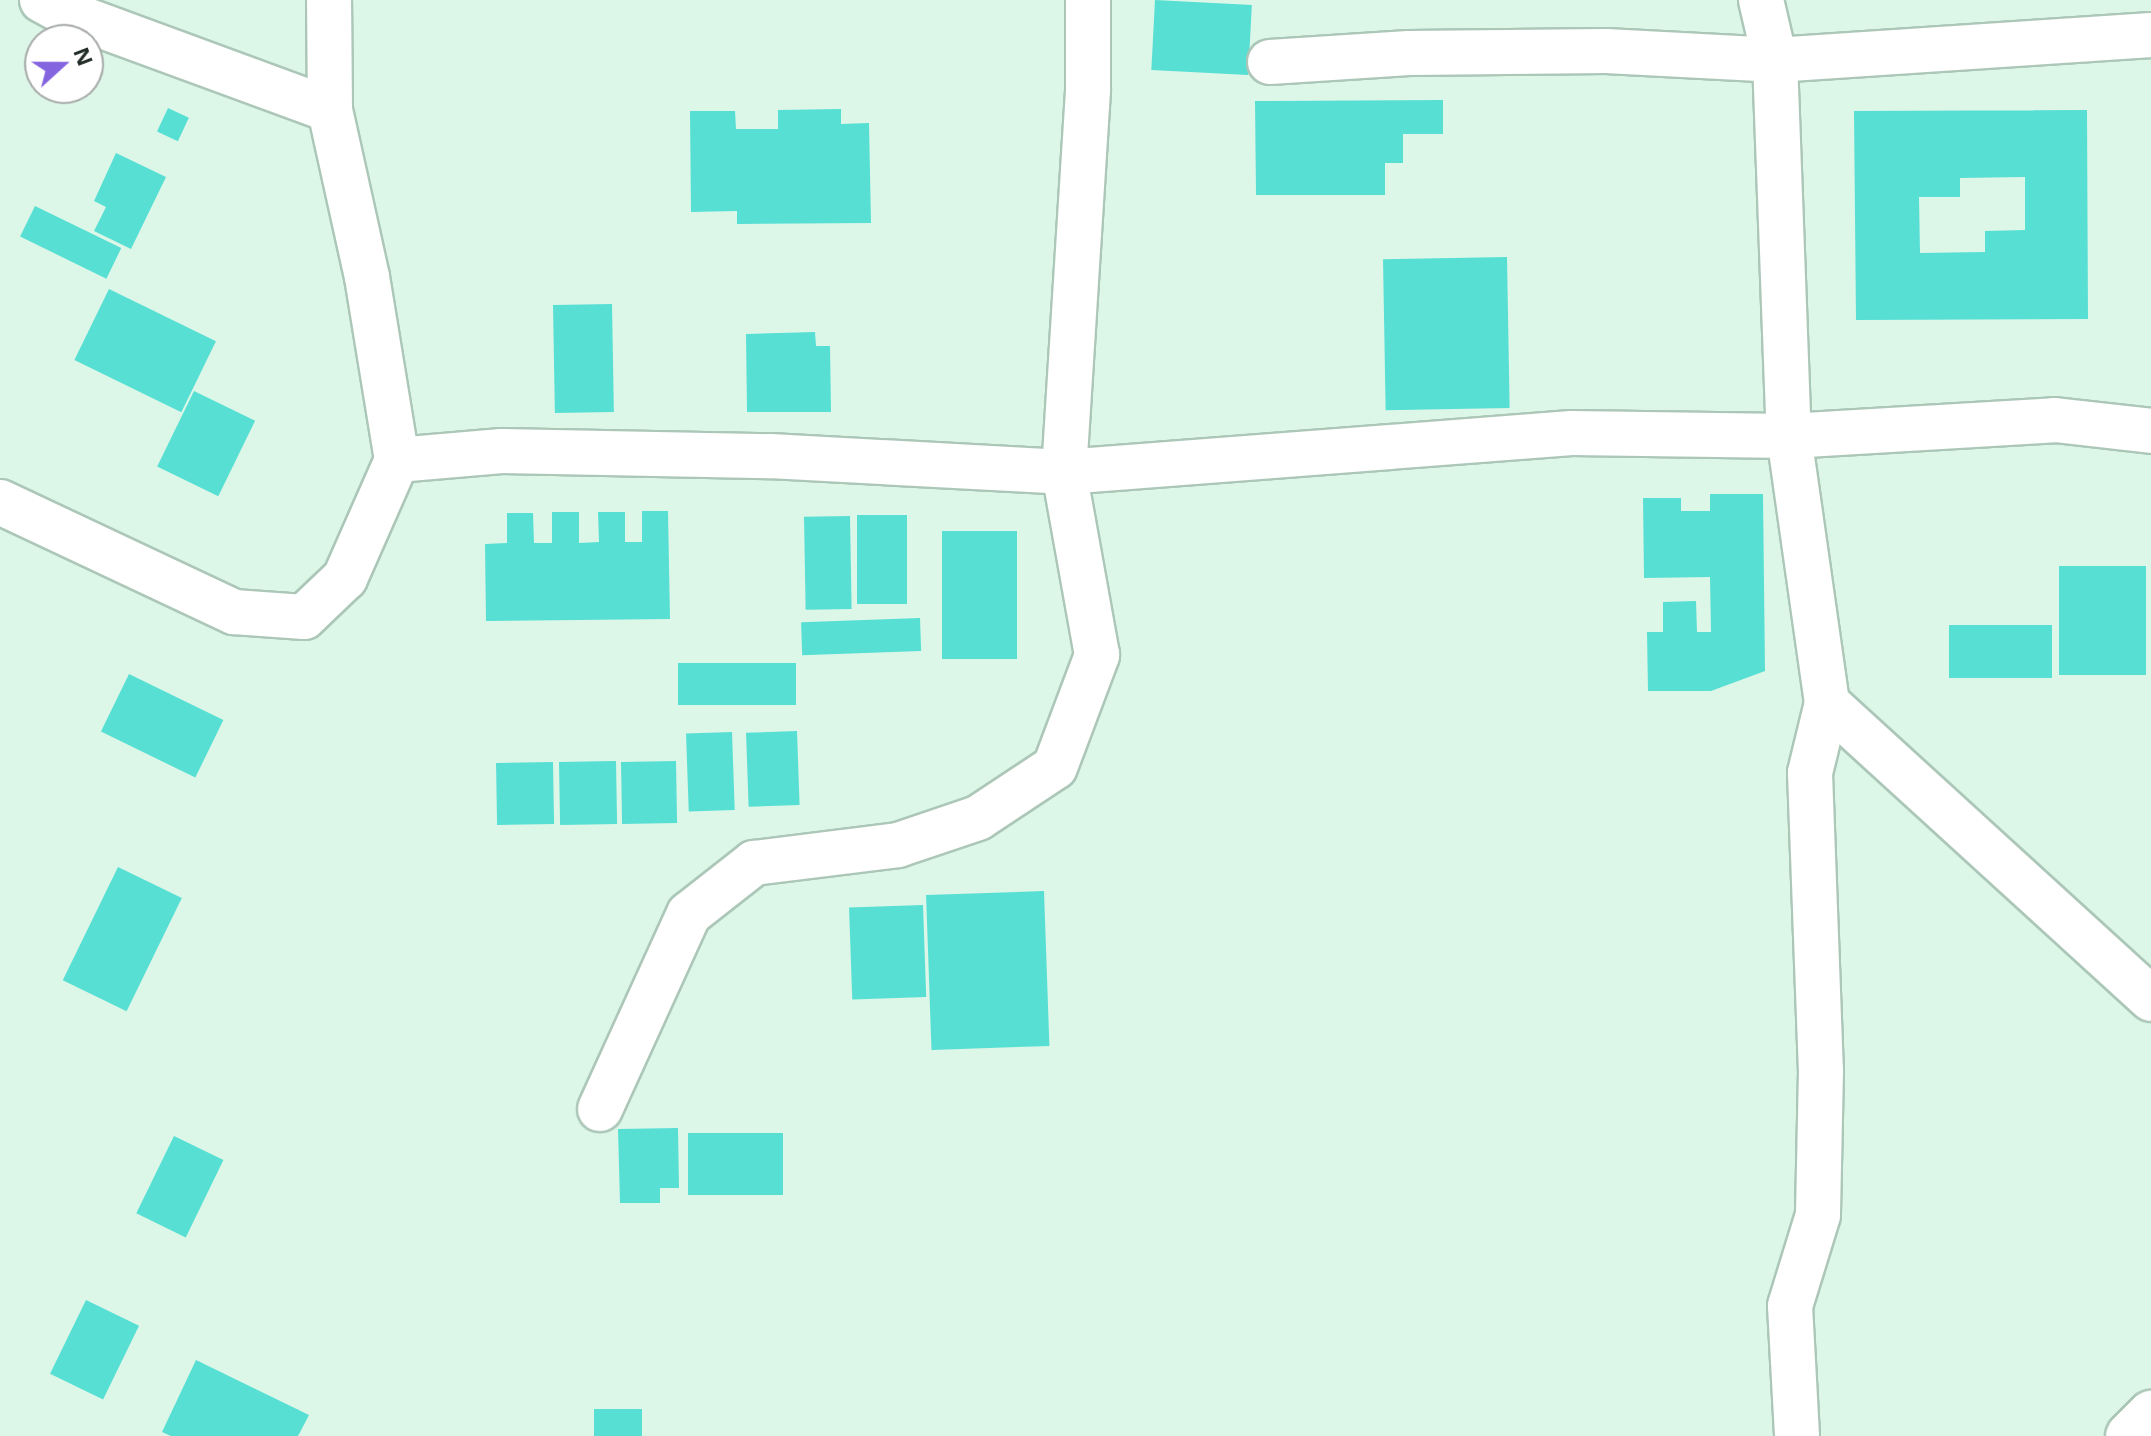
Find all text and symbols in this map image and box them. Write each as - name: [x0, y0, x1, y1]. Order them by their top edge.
- north arrow: [24, 24, 104, 104]
- text: N: [67, 42, 102, 70]

